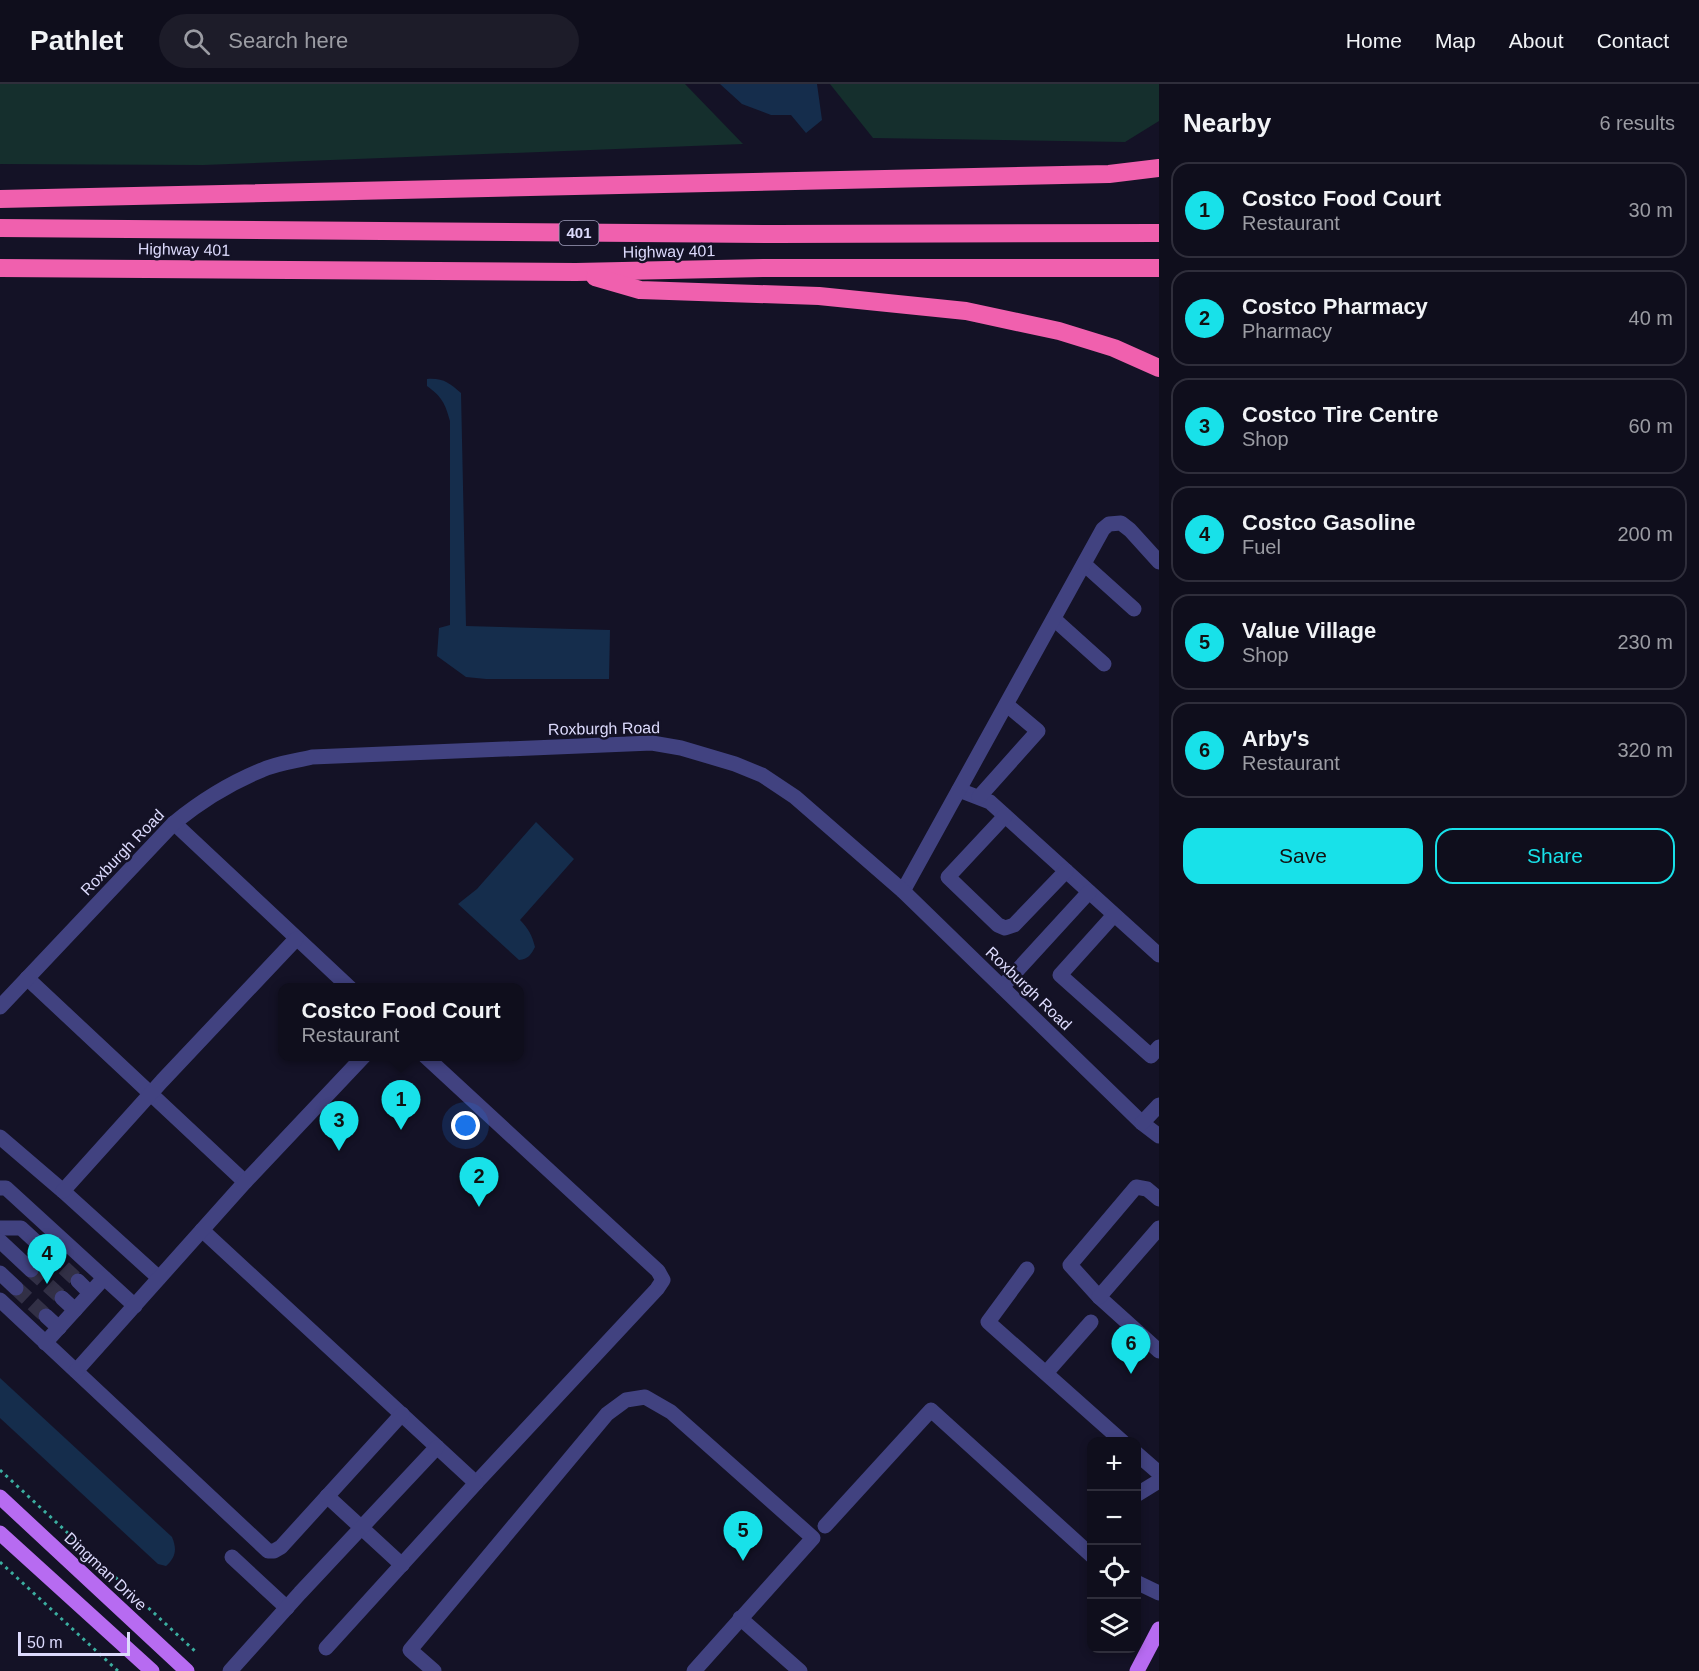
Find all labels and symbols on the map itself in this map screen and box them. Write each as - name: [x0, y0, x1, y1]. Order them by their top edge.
- road number: 401: [560, 221, 598, 245]
- street label: Highway 401: [138, 240, 230, 259]
- street label: Highway 401: [623, 242, 716, 261]
- street label: Roxburgh Road: [548, 719, 660, 738]
- street label: Roxburgh Road: [77, 806, 167, 899]
- street label: Roxburgh Road: [982, 943, 1075, 1033]
- pin: 1: [382, 1080, 420, 1130]
- pin: 3: [320, 1102, 358, 1151]
- your location: [451, 1111, 480, 1140]
- pin: 2: [460, 1158, 498, 1207]
- pin: 4: [28, 1234, 66, 1284]
- pin: 6: [1112, 1324, 1150, 1374]
- pin: 5: [724, 1512, 762, 1561]
- street label: Dingman Drive: [61, 1529, 150, 1614]
- scale bar: [18, 1629, 130, 1656]

